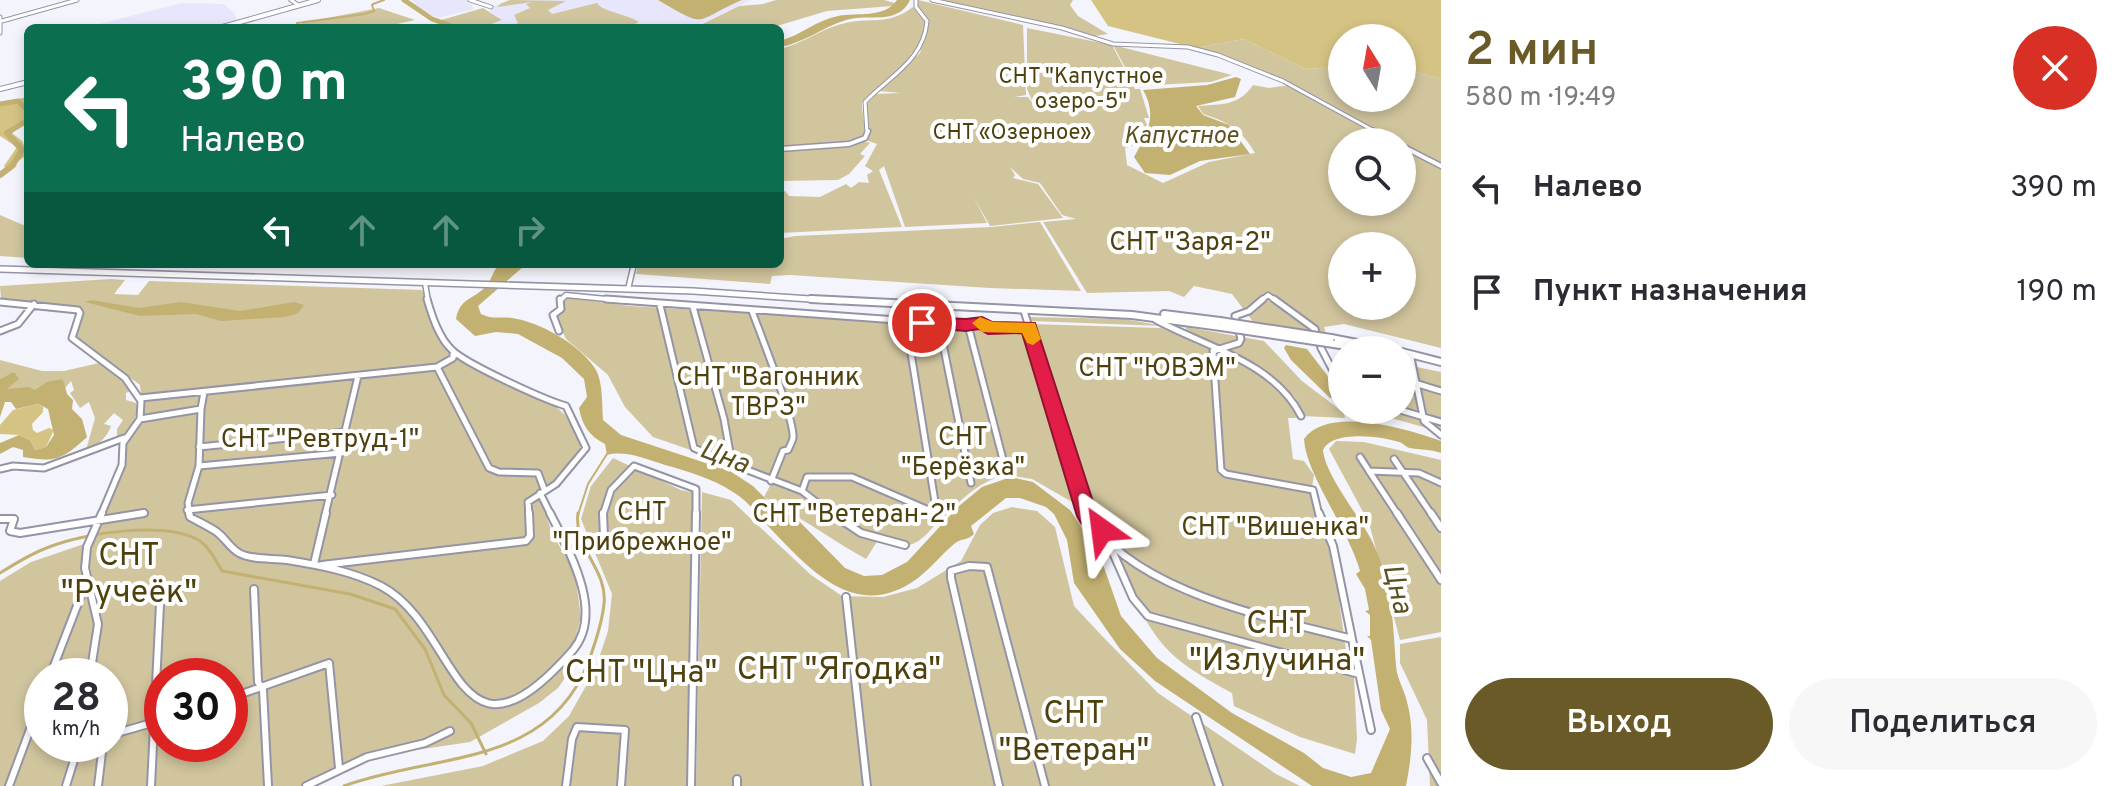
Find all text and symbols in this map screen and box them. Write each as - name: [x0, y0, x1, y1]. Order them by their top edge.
- text: 2 мин: [1465, 22, 1598, 82]
- north arrow: [1328, 24, 1416, 112]
- map controls: [1328, 24, 1416, 424]
- button: close: [2013, 26, 2097, 110]
- text: 390 m: [180, 50, 348, 120]
- icon: left: [48, 56, 152, 160]
- park label: СНТ "Капустное озеро-5": [999, 64, 1163, 116]
- text: 580 m · 19:49: [1465, 82, 1616, 115]
- text: Налево: [180, 119, 306, 165]
- park label: СНТ «Озерное»: [932, 120, 1092, 147]
- water label: Капустное: [1124, 122, 1239, 152]
- button: search: [1328, 128, 1416, 216]
- icon: left: [1465, 166, 1509, 210]
- text: Налево: [1533, 170, 1642, 207]
- text: 390 m: [2010, 170, 2097, 207]
- icon: left: [256, 208, 300, 252]
- icon: ahead: [340, 208, 384, 252]
- icon: ahead: [424, 208, 468, 252]
- icon: right: [508, 208, 552, 252]
- park label: СНТ "Заря-2": [1109, 227, 1271, 260]
- button: +: [1328, 232, 1416, 320]
- icon: arrive: [1465, 270, 1509, 314]
- text: Пункт назначения: [1533, 274, 1807, 311]
- text: 190 m: [2016, 274, 2097, 311]
- pin: [888, 289, 956, 357]
- icon: arrive: [900, 301, 944, 345]
- button: −: [1328, 336, 1416, 424]
- park label: СНТ "ЮВЭМ": [1078, 353, 1236, 386]
- park label: СНТ "Вагонник ТВРЗ": [676, 362, 860, 425]
- park label: СНТ "Берёзка": [901, 422, 1025, 485]
- park label: СНТ "Ревтруд-1": [221, 424, 419, 457]
- water label: Цна: [694, 432, 754, 484]
- position arrow: [1060, 488, 1144, 572]
- park label: СНТ "Прибрежное": [552, 497, 732, 560]
- park label: СНТ "Ветеран-2": [752, 499, 956, 532]
- park label: СНТ "Вишенка": [1181, 512, 1369, 545]
- park label: СНТ "Ручеёк": [61, 537, 197, 614]
- water label: Цна: [1372, 560, 1420, 618]
- park label: СНТ "Излучина": [1189, 605, 1365, 682]
- park label: СНТ "Ягодка": [737, 651, 941, 691]
- park label: СНТ "Цна": [565, 654, 717, 694]
- speed limit sign: 30: [144, 658, 248, 762]
- text: 28: [51, 675, 101, 725]
- button: Выход: [1465, 678, 1773, 770]
- button: Поделиться: [1789, 678, 2097, 770]
- park label: СНТ "Ветеран": [999, 695, 1149, 772]
- text: km/h: [52, 717, 100, 743]

